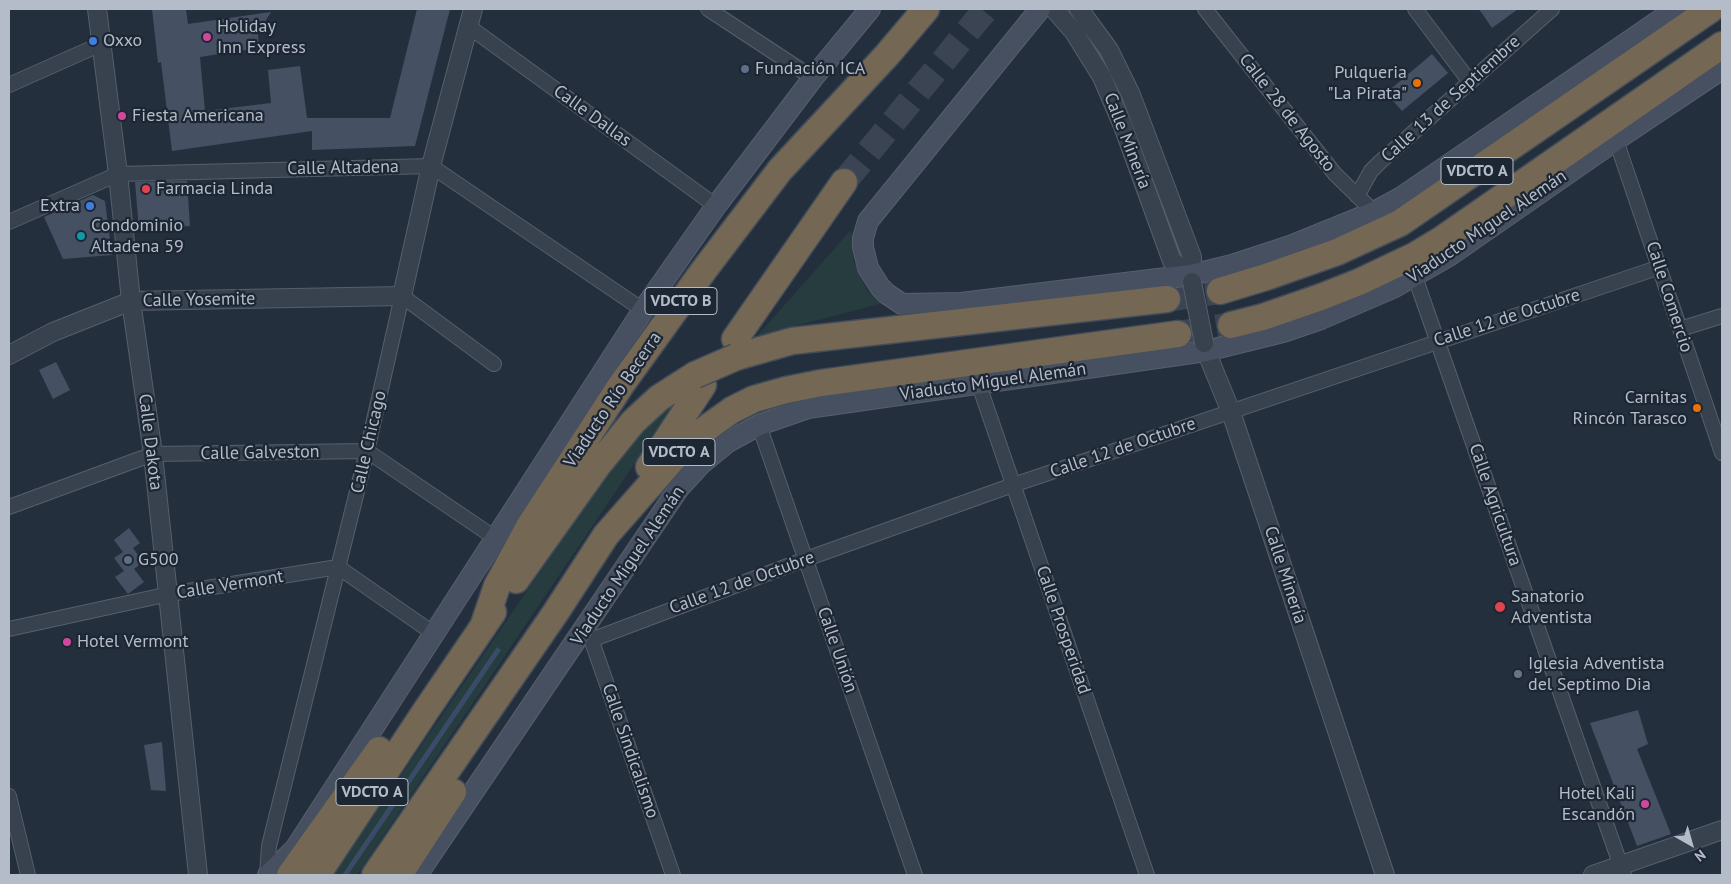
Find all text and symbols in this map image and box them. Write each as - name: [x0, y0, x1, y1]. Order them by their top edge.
- place label: Holiday Inn Express: [217, 16, 306, 58]
- place label: Oxxo: [103, 30, 142, 52]
- marker: Holiday Inn Express: [201, 31, 213, 43]
- street label: Calle 13 de Septiembre: [1377, 31, 1525, 167]
- marker: Oxxo: [87, 35, 99, 47]
- street label: Calle 28 de Agosto: [1234, 50, 1340, 176]
- place label: Fundación ICA: [755, 58, 865, 80]
- place label: Pulqueria "La Pirata": [1327, 62, 1407, 104]
- marker: Fundación ICA: [739, 63, 751, 75]
- marker: Pulqueria "La Pirata": [1411, 77, 1423, 89]
- street label: Calle Dallas: [549, 80, 635, 152]
- street label: Calle Minería: [1099, 90, 1155, 192]
- place label: Fiesta Americana: [132, 105, 264, 127]
- marker: Fiesta Americana: [116, 110, 128, 122]
- street label: Calle Altadena: [287, 156, 399, 180]
- road number: VDCTO A: [1441, 158, 1513, 185]
- street label: Viaducto Miguel Alemán: [1403, 166, 1571, 288]
- place label: Farmacia Linda: [156, 178, 273, 200]
- marker: Farmacia Linda: [140, 183, 152, 195]
- place label: Extra: [40, 195, 80, 217]
- marker: Extra: [84, 200, 96, 212]
- place label: Condominio Altadena 59: [91, 215, 184, 258]
- marker: Condominio Altadena 59: [75, 230, 87, 242]
- street label: Calle Comercio: [1641, 239, 1697, 355]
- street label: Calle 12 de Octubre: [1431, 284, 1583, 352]
- street label: Calle Yosemite: [142, 288, 256, 312]
- road number: VDCTO B: [645, 288, 717, 314]
- street label: Viaducto Río Becerra: [560, 328, 666, 472]
- street label: Viaducto Miguel Alemán: [899, 358, 1087, 406]
- place label: Carnitas Rincón Tarasco: [1573, 387, 1687, 429]
- street label: Calle Chicago: [347, 389, 391, 495]
- street label: Calle Dakota: [133, 392, 167, 492]
- marker: Carnitas Rincón Tarasco: [1691, 402, 1703, 414]
- street label: Calle 12 de Octubre: [1047, 413, 1199, 483]
- road number: VDCTO A: [643, 438, 715, 466]
- street label: Calle Galveston: [200, 441, 320, 465]
- street label: Calle Agricultura: [1464, 441, 1526, 569]
- street label: Viaducto Miguel Alemán: [567, 482, 689, 650]
- street label: Calle Minería: [1259, 523, 1311, 627]
- street label: Calle 12 de Octubre: [667, 547, 817, 619]
- place label: G500: [138, 549, 178, 571]
- marker: G500: [122, 554, 134, 566]
- street label: Calle Prosperidad: [1031, 563, 1095, 697]
- street label: Calle Vermont: [175, 566, 285, 604]
- place label: Sanatorio Adventista: [1511, 586, 1592, 628]
- marker: Sanatorio Adventista: [1493, 600, 1507, 614]
- street label: Calle Unión: [812, 604, 862, 696]
- place label: Hotel Vermont: [77, 631, 189, 653]
- marker: Hotel Vermont: [61, 636, 73, 648]
- place label: Iglesia Adventista del Septimo Dia: [1528, 653, 1665, 696]
- marker: Iglesia Adventista del Septimo Dia: [1512, 668, 1524, 680]
- street label: Calle Sindicalismo: [597, 681, 663, 821]
- road number: VDCTO A: [336, 779, 408, 806]
- place label: Hotel Kali Escandón: [1559, 783, 1635, 826]
- marker: Hotel Kali Escandón: [1639, 798, 1651, 810]
- north arrow: [1666, 819, 1716, 869]
- text: N: [1691, 846, 1709, 866]

